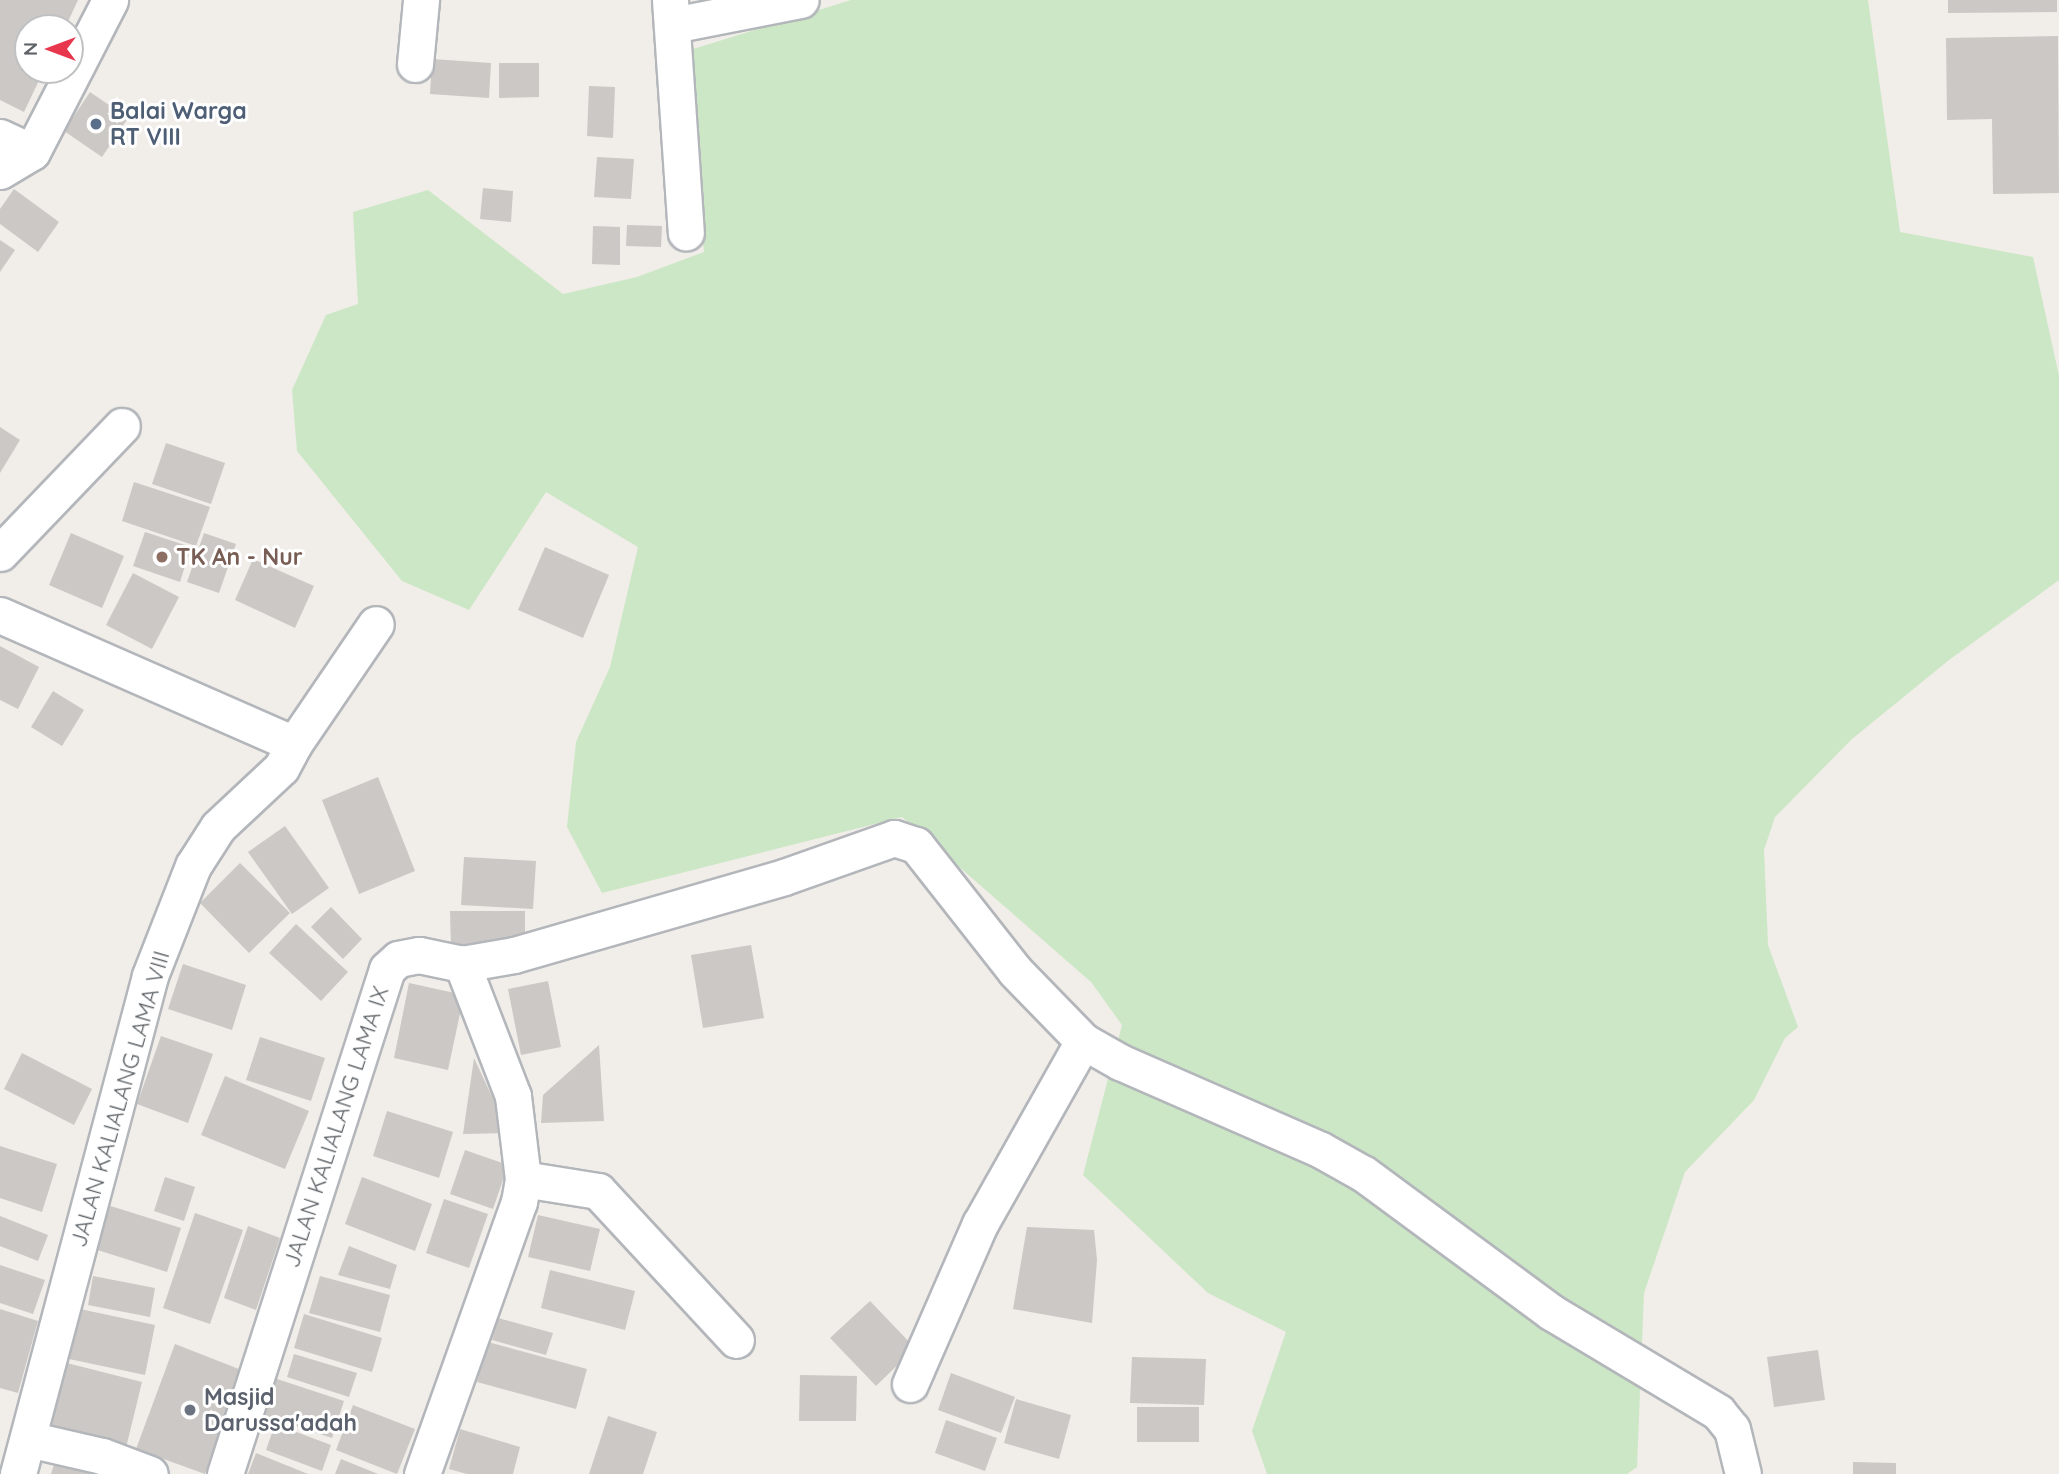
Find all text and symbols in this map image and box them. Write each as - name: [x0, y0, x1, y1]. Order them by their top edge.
- north arrow: [14, 14, 84, 84]
- text: N: [18, 42, 42, 56]
- place label: Balai Warga RT VIII: [110, 97, 247, 151]
- marker: Balai Warga RT VIII: [88, 116, 104, 132]
- place label: TK An - Nur: [176, 543, 303, 571]
- marker: TK An - Nur: [154, 549, 170, 565]
- street label: JALAN KALIALANG LAMA VIII: [64, 948, 176, 1250]
- street label: JALAN KALIALANG LAMA IX: [277, 983, 395, 1271]
- place label: Masjid Darussa'adah: [204, 1383, 357, 1437]
- marker: Masjid Darussa'adah: [182, 1402, 198, 1418]

